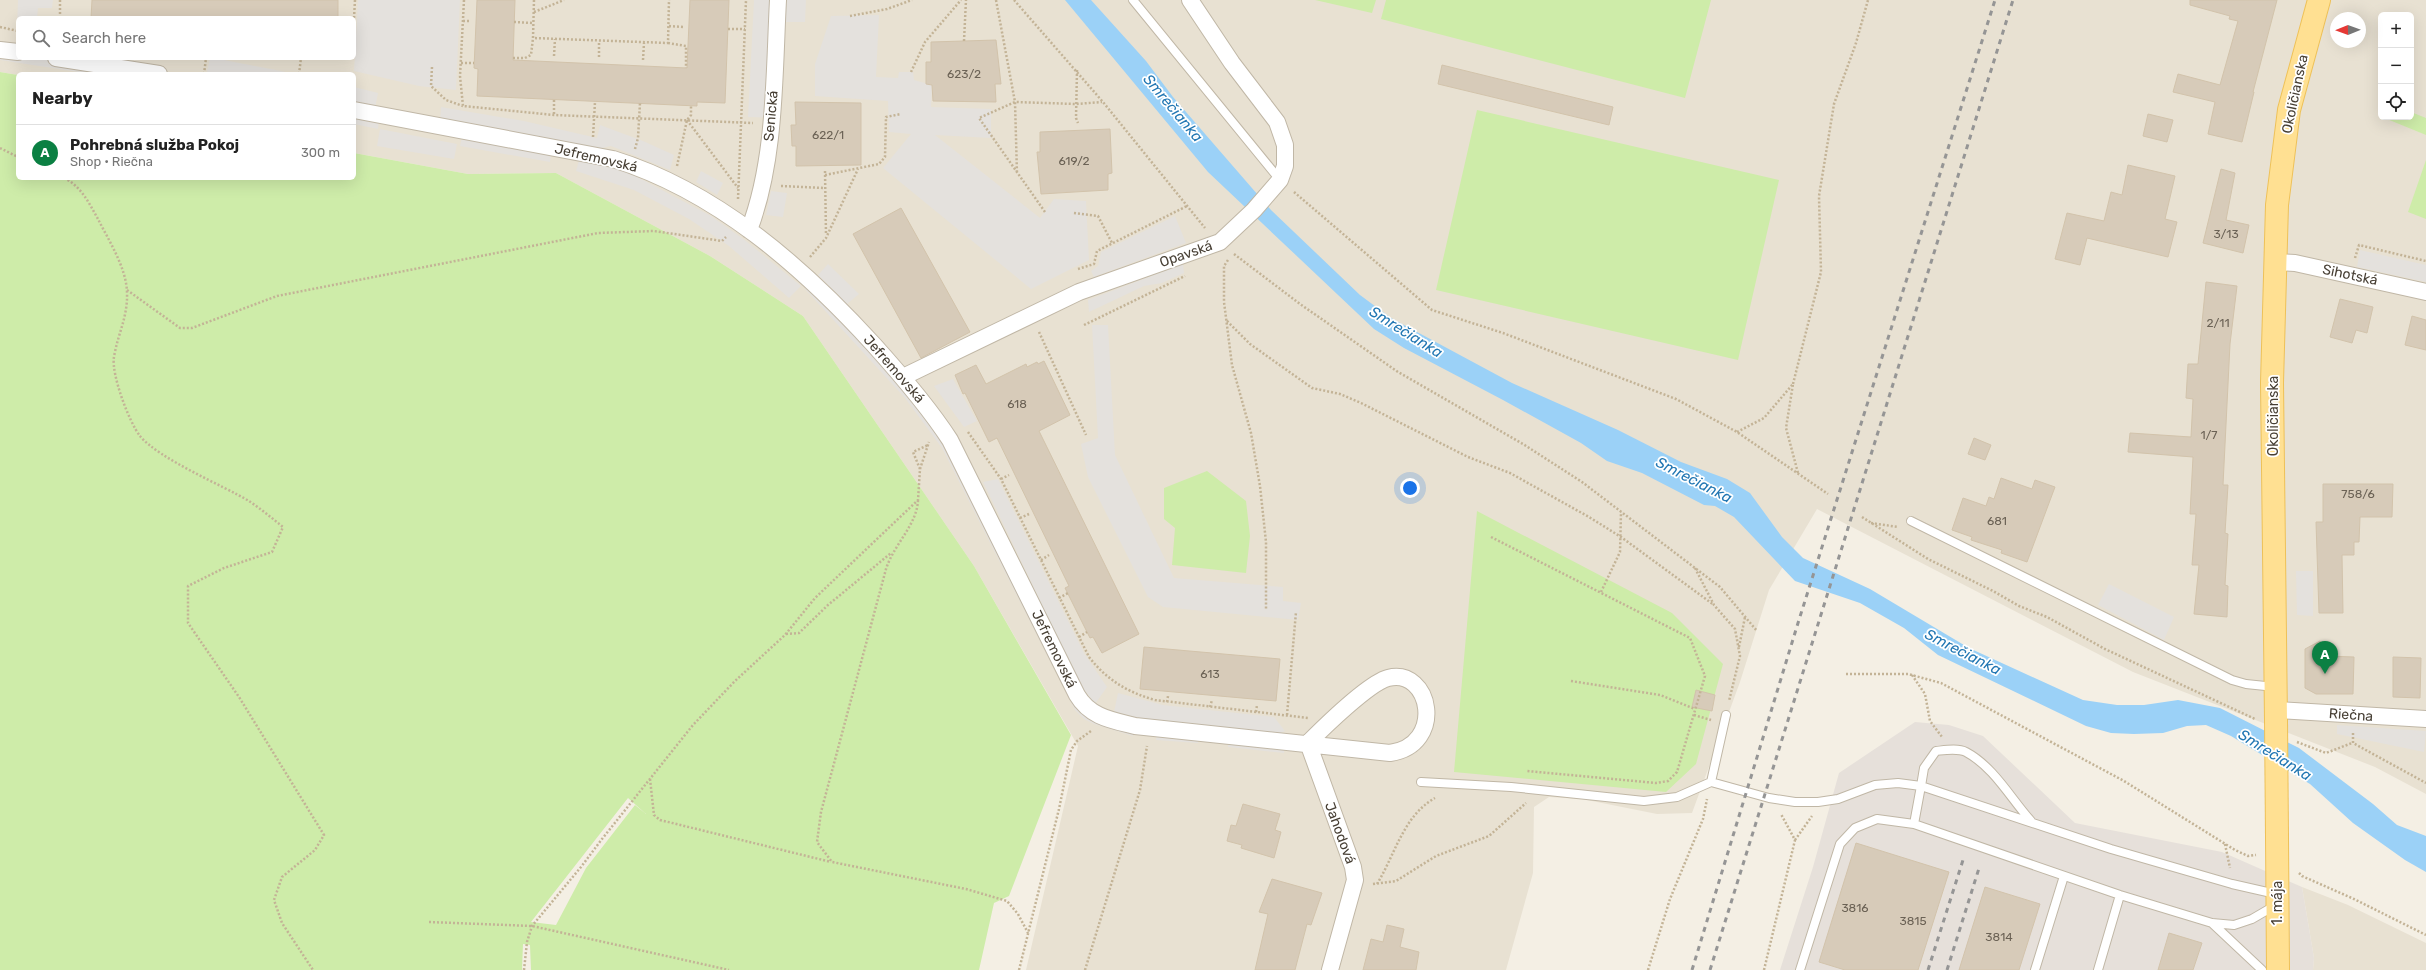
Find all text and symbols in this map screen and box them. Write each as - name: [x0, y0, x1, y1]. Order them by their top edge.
- north arrow: [2330, 12, 2366, 48]
- map controls: [2378, 12, 2414, 120]
- button: +: [2378, 12, 2414, 48]
- search box: [16, 16, 356, 60]
- icon: search: [30, 27, 52, 49]
- text: Search here: [62, 29, 146, 47]
- button: −: [2378, 48, 2414, 84]
- street label: Okoličianska: [2278, 53, 2312, 135]
- house number: 623/2: [947, 67, 981, 81]
- water label: Smrečianka: [1139, 70, 1207, 146]
- button: locate: [2378, 84, 2414, 120]
- text: Nearby: [32, 88, 93, 108]
- street label: Senická: [760, 90, 782, 142]
- house number: 622/1: [812, 128, 844, 142]
- text: Pohrebná služba Pokoj: [70, 136, 239, 154]
- street label: Jefremovská: [553, 140, 639, 176]
- text: A: [40, 145, 50, 160]
- text: 300 m: [301, 145, 340, 160]
- text: Shop · Riečna: [70, 154, 153, 169]
- house number: 619/2: [1058, 154, 1090, 168]
- house number: 3/13: [2213, 227, 2239, 241]
- street label: Opavská: [1157, 237, 1215, 271]
- street label: Sihotská: [2321, 261, 2379, 289]
- water label: Smrečianka: [1366, 302, 1446, 362]
- house number: 2/11: [2206, 316, 2230, 330]
- street label: Jefremovská: [860, 331, 928, 407]
- street label: Okoličianska: [2265, 376, 2282, 456]
- house number: 618: [1007, 397, 1027, 411]
- house number: 1/7: [2200, 428, 2218, 442]
- water label: Smrečianka: [1653, 453, 1735, 507]
- your location: [1400, 478, 1420, 498]
- house number: 758/6: [2341, 487, 2375, 501]
- house number: 681: [1987, 514, 2007, 528]
- street label: Jefremovská: [1028, 607, 1080, 691]
- water label: Smrečianka: [1922, 625, 2004, 679]
- pin: A: [2312, 641, 2338, 674]
- house number: 613: [1200, 667, 1220, 681]
- street label: Riečna: [2328, 705, 2374, 725]
- water label: Smrečianka: [2235, 725, 2315, 785]
- street label: Jahodová: [1321, 800, 1359, 866]
- street label: 1. mája: [2269, 881, 2286, 925]
- house number: 3816: [1841, 901, 1869, 915]
- house number: 3815: [1899, 914, 1927, 928]
- house number: 3814: [1985, 930, 2013, 944]

